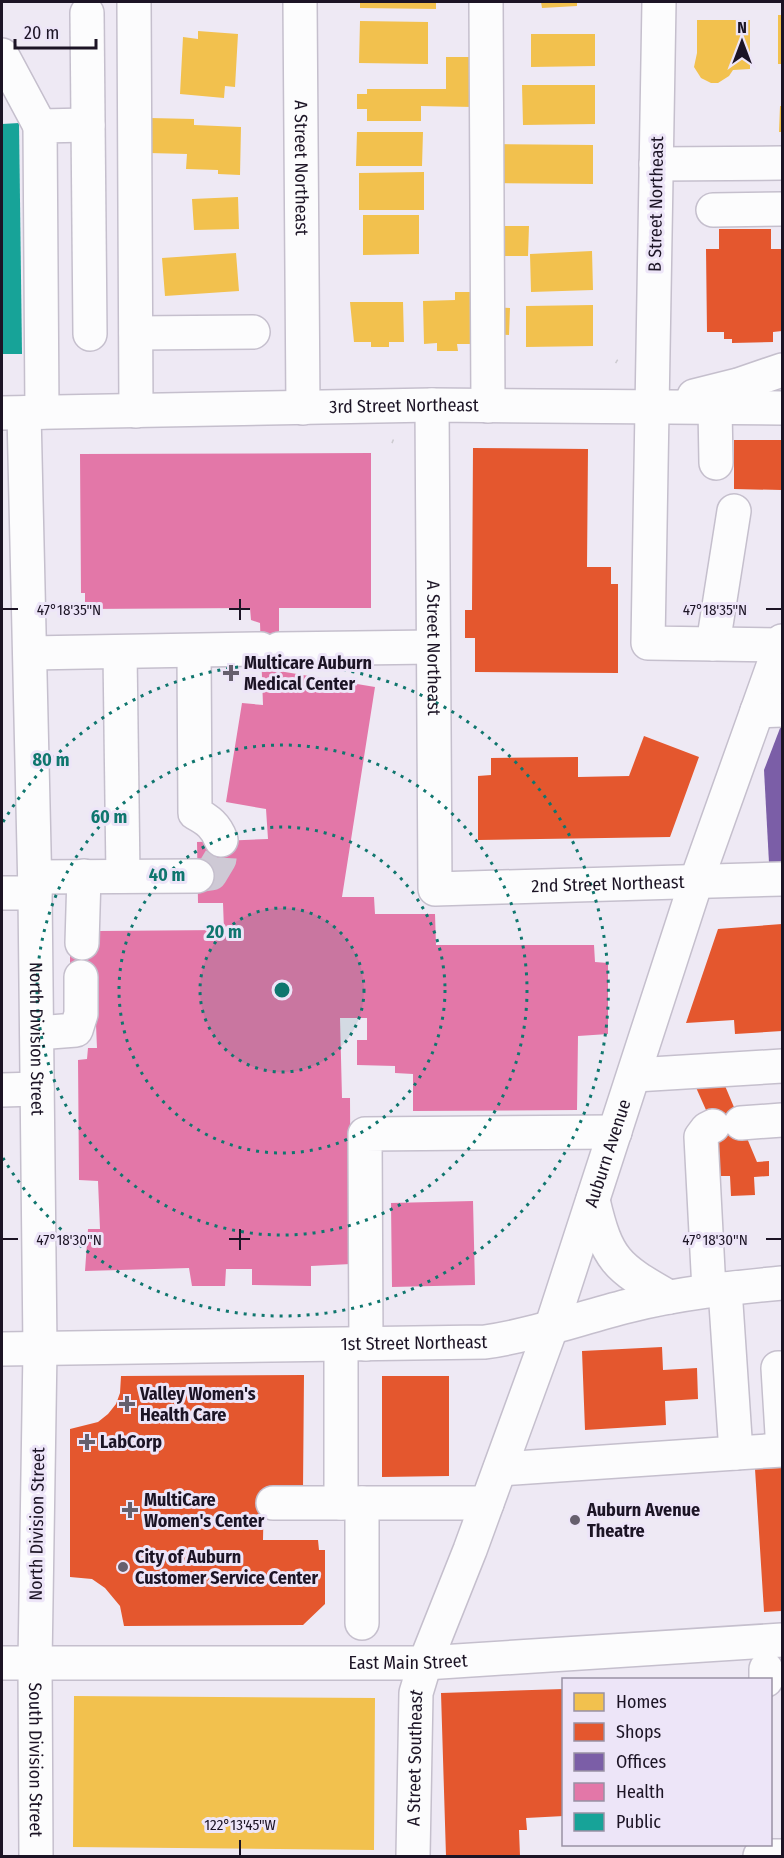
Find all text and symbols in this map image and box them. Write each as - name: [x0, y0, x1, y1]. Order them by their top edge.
- scale bar: [15, 12, 96, 50]
- north arrow: [712, 12, 772, 72]
- text: N: [737, 18, 747, 37]
- text: 20 m: [24, 22, 59, 44]
- street label: A Street Northeast: [290, 100, 313, 236]
- street label: B Street Northeast: [644, 136, 668, 272]
- street label: 3rd Street Northeast: [329, 394, 479, 418]
- street label: A Street Northeast: [422, 580, 445, 716]
- text: 47°18'35"N: [37, 601, 101, 619]
- text: 47°18'35"N: [683, 601, 747, 619]
- place label: Multicare Auburn Medical Center: [244, 652, 372, 695]
- marker: Multicare Auburn Medical Center: [222, 664, 240, 682]
- text: 80 m: [33, 749, 69, 771]
- text: 60 m: [91, 806, 127, 828]
- text: 40 m: [149, 864, 185, 886]
- street label: 2nd Street Northeast: [531, 871, 685, 897]
- text: 20 m: [205, 921, 242, 943]
- street label: North Division Street: [25, 962, 48, 1116]
- centre of rings: [272, 980, 292, 1000]
- street label: Auburn Avenue: [580, 1097, 636, 1210]
- text: 47°18'30"N: [36, 1231, 102, 1249]
- text: 47°18'30"N: [682, 1231, 748, 1249]
- street label: 1st Street Northeast: [341, 1331, 487, 1355]
- place label: Valley Women's Health Care: [139, 1383, 256, 1426]
- marker: Valley Women's Health Care: [118, 1395, 136, 1413]
- place label: LabCorp: [100, 1431, 162, 1453]
- marker: LabCorp: [78, 1433, 96, 1451]
- street label: North Division Street: [25, 1447, 49, 1601]
- place label: MultiCare Women's Center: [144, 1489, 265, 1532]
- place label: Auburn Avenue Theatre: [586, 1499, 700, 1542]
- marker: MultiCare Women's Center: [121, 1501, 139, 1519]
- marker: Auburn Avenue Theatre: [568, 1513, 582, 1527]
- place label: City of Auburn Customer Service Center: [135, 1546, 318, 1589]
- marker: City of Auburn Customer Service Center: [116, 1560, 130, 1574]
- street label: East Main Street: [349, 1649, 468, 1674]
- legend: [562, 1678, 772, 1846]
- street label: South Division Street: [24, 1682, 47, 1837]
- street label: A Street Southeast: [403, 1687, 427, 1826]
- text: Homes: [616, 1691, 667, 1713]
- text: Shops: [616, 1721, 661, 1743]
- text: Offices: [616, 1751, 666, 1773]
- text: Health: [616, 1781, 664, 1803]
- text: Public: [616, 1811, 661, 1833]
- text: 122°13'45"W: [204, 1816, 276, 1834]

